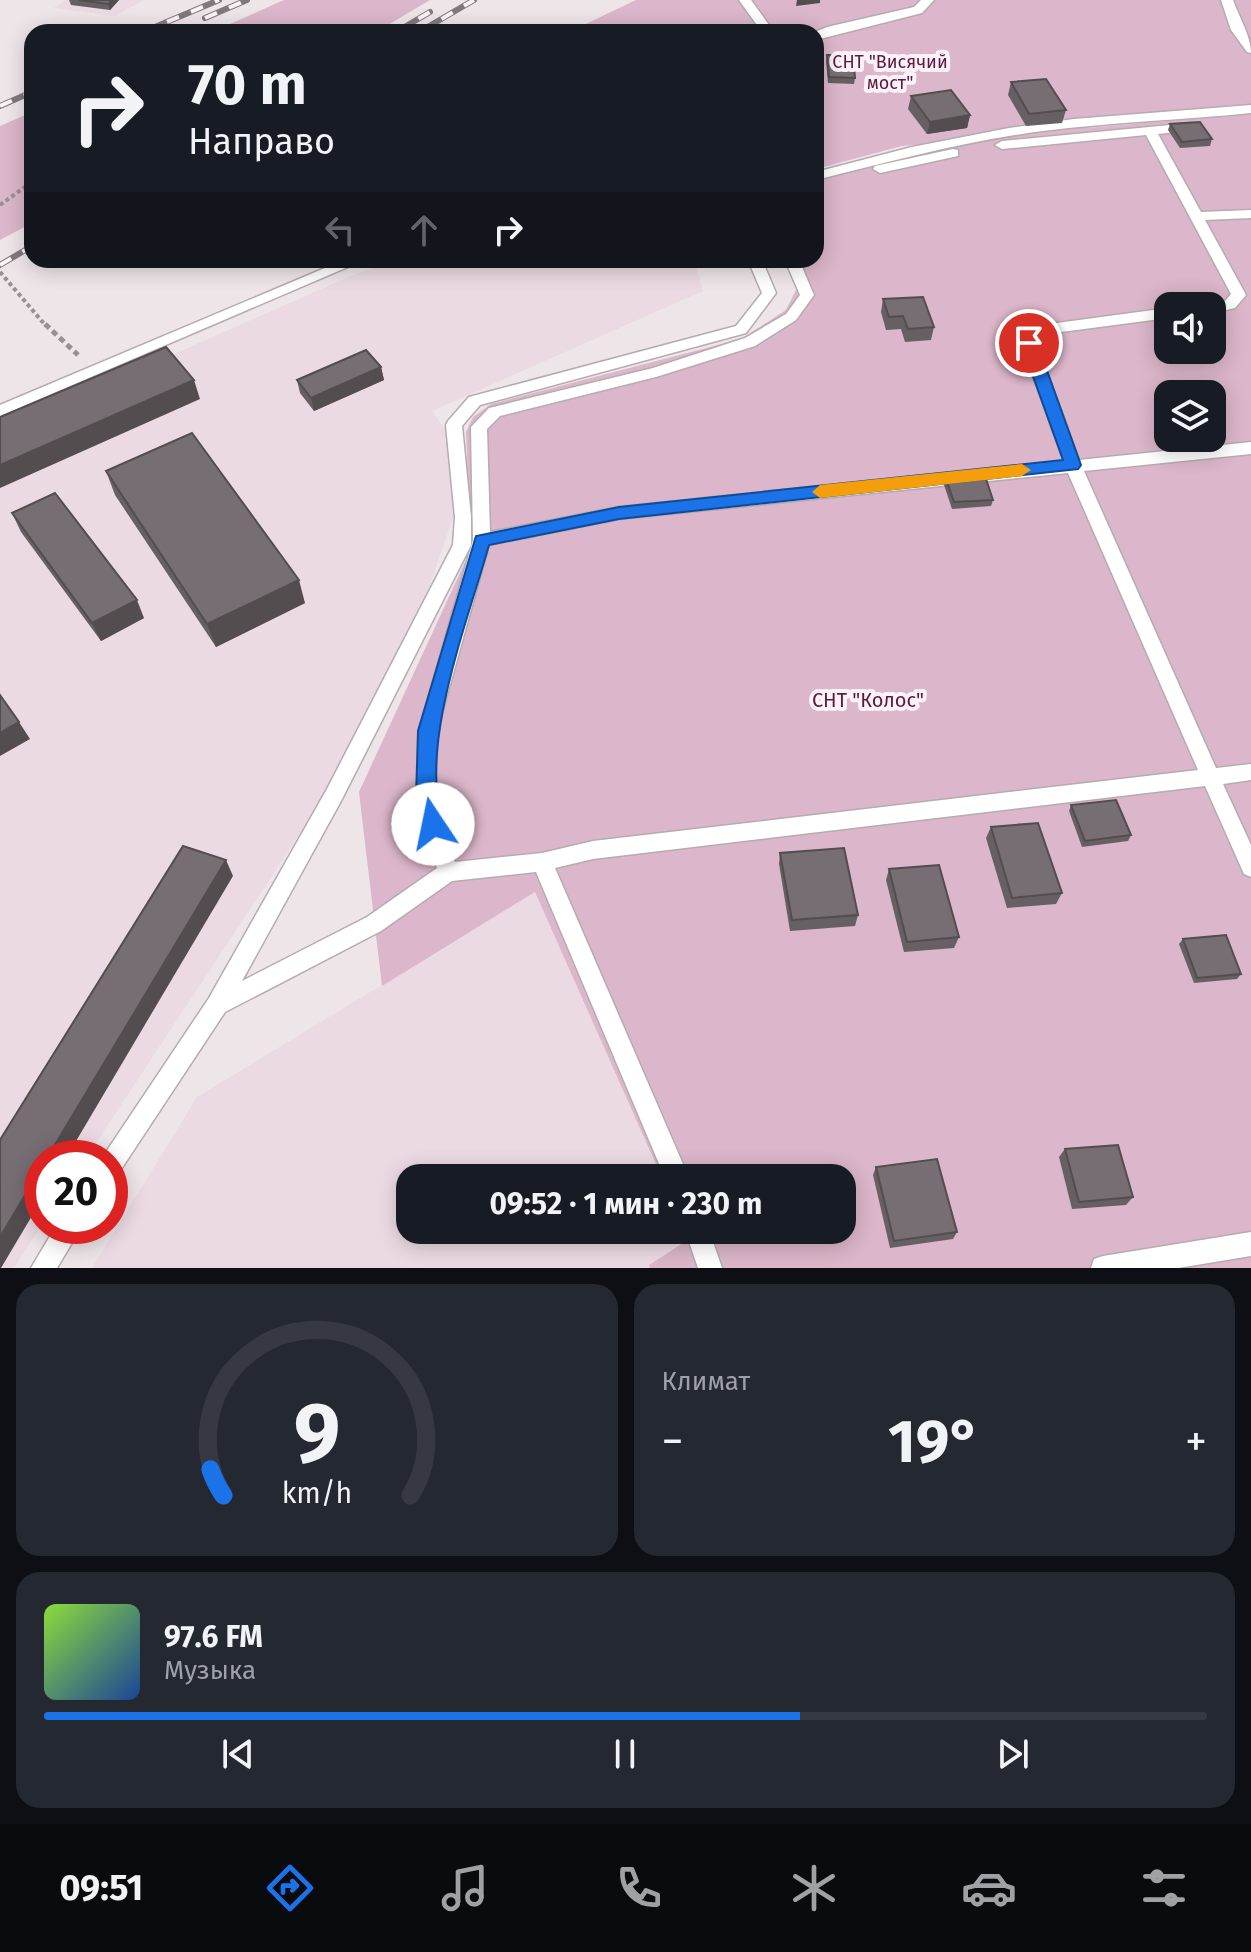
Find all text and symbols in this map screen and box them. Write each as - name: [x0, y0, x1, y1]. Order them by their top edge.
- park label: СНТ "Висячий мост": [832, 51, 948, 94]
- text: 70 m: [188, 52, 307, 119]
- icon: right: [56, 56, 160, 160]
- text: Направо: [188, 120, 335, 164]
- icon: left: [318, 208, 362, 252]
- icon: ahead: [402, 208, 446, 252]
- icon: right: [486, 208, 530, 252]
- map controls: [1154, 292, 1226, 452]
- button: sound: [1154, 292, 1226, 364]
- pin: [995, 309, 1063, 377]
- icon: arrive: [1007, 321, 1051, 365]
- button: layers: [1154, 380, 1226, 452]
- park label: СНТ "Колос": [812, 688, 924, 712]
- position arrow: [391, 782, 475, 866]
- speed limit sign: 20: [24, 1140, 128, 1244]
- text: 09:52 · 1 мин · 230 m: [490, 1186, 762, 1222]
- text: Климат: [662, 1366, 750, 1397]
- text: 9: [293, 1384, 340, 1484]
- text: 19°: [888, 1406, 981, 1478]
- text: −: [662, 1415, 684, 1468]
- text: +: [1185, 1415, 1207, 1468]
- text: km/h: [281, 1476, 352, 1511]
- text: 97.6 FM: [164, 1619, 263, 1655]
- text: Музыка: [164, 1655, 256, 1686]
- icon: previous: [216, 1732, 260, 1776]
- icon: pause: [603, 1732, 647, 1776]
- icon: next: [991, 1732, 1035, 1776]
- icon: directions: [262, 1860, 318, 1916]
- icon: music: [437, 1860, 493, 1916]
- icon: phone: [611, 1860, 667, 1916]
- icon: climate: [786, 1860, 842, 1916]
- icon: car: [961, 1860, 1017, 1916]
- icon: filters: [1136, 1860, 1192, 1916]
- text: 09:51: [59, 1866, 143, 1910]

